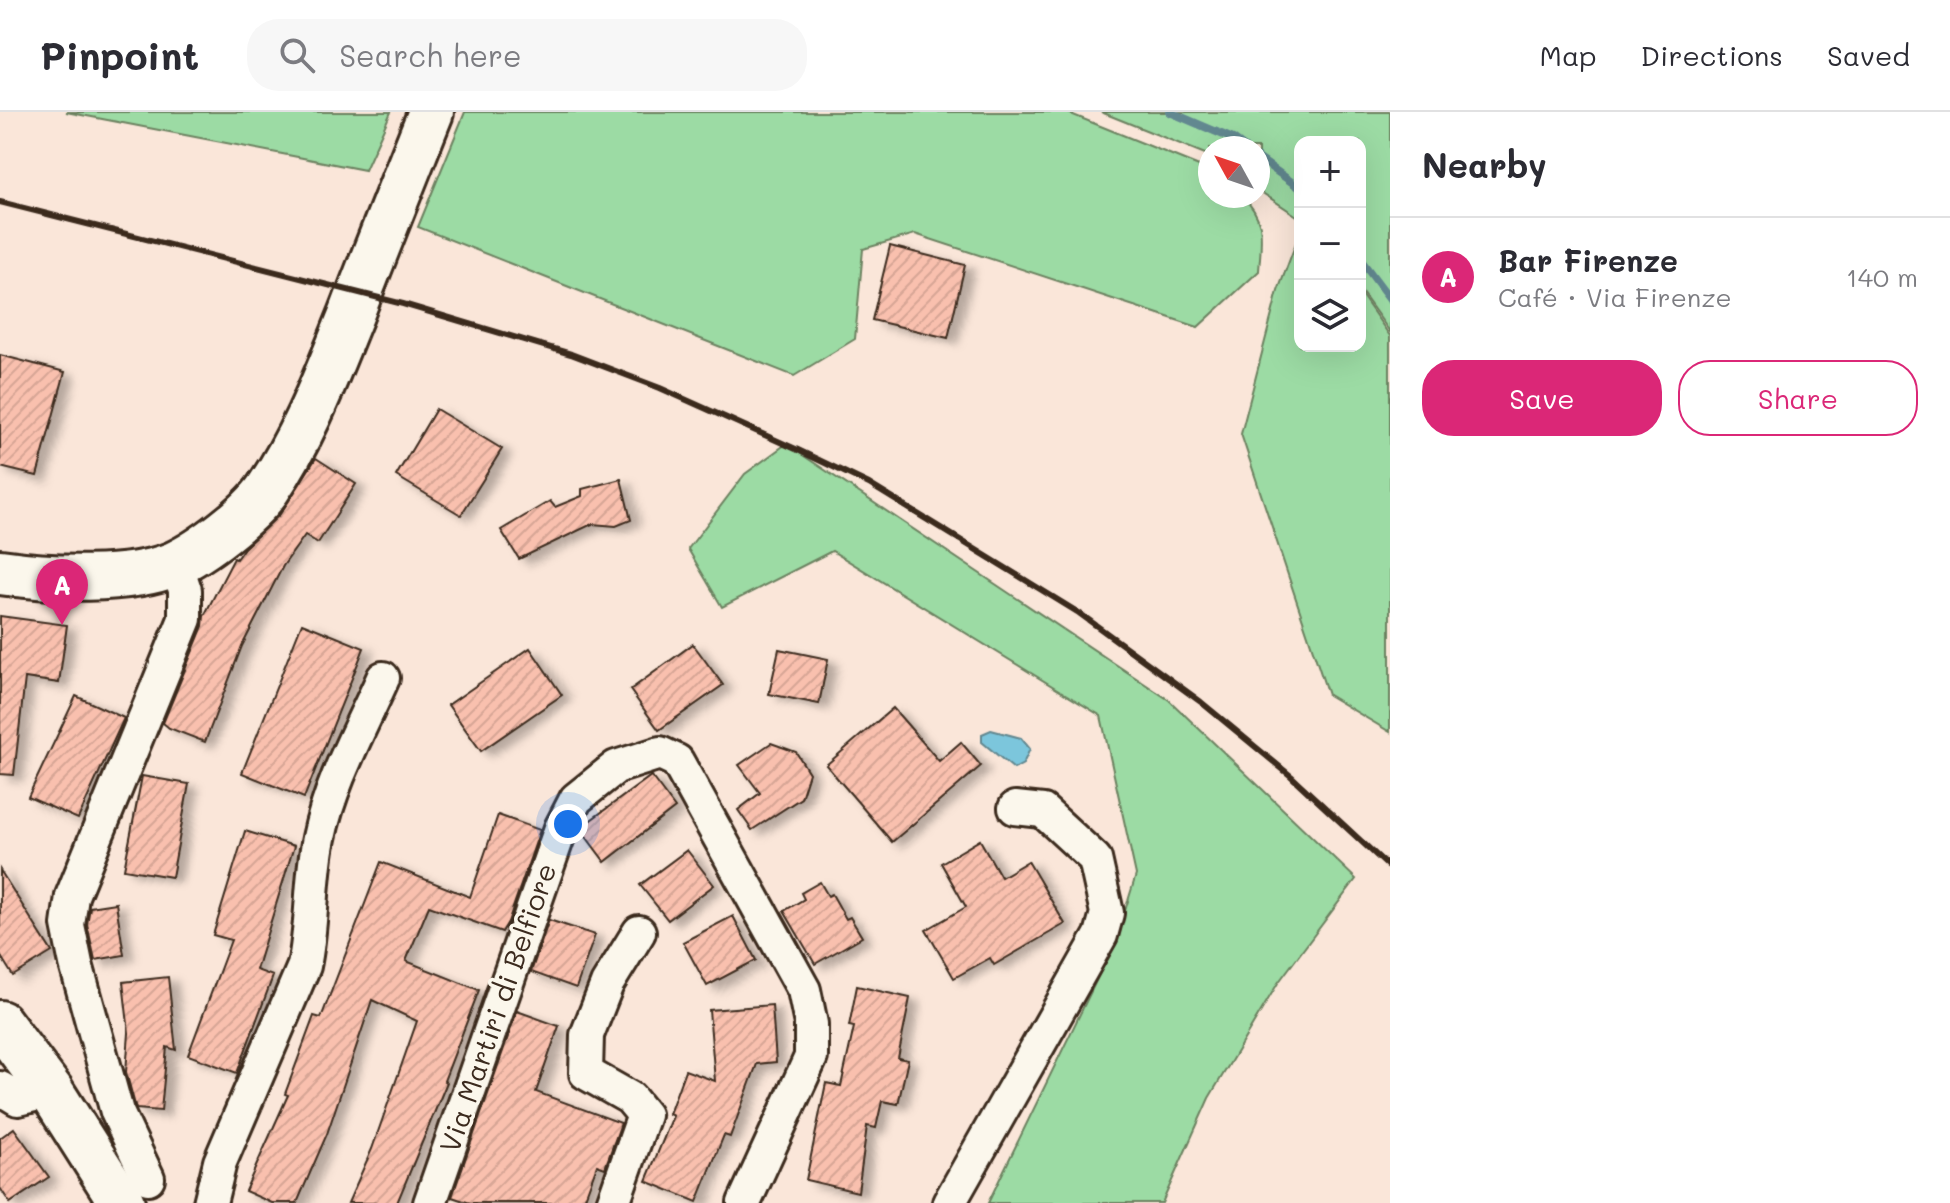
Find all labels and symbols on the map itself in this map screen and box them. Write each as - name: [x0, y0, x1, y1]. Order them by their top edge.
- north arrow: [1198, 136, 1270, 208]
- pin: A: [36, 559, 88, 625]
- your location: [548, 804, 588, 844]
- street label: Via Martiri di Belfiore: [431, 858, 564, 1157]

